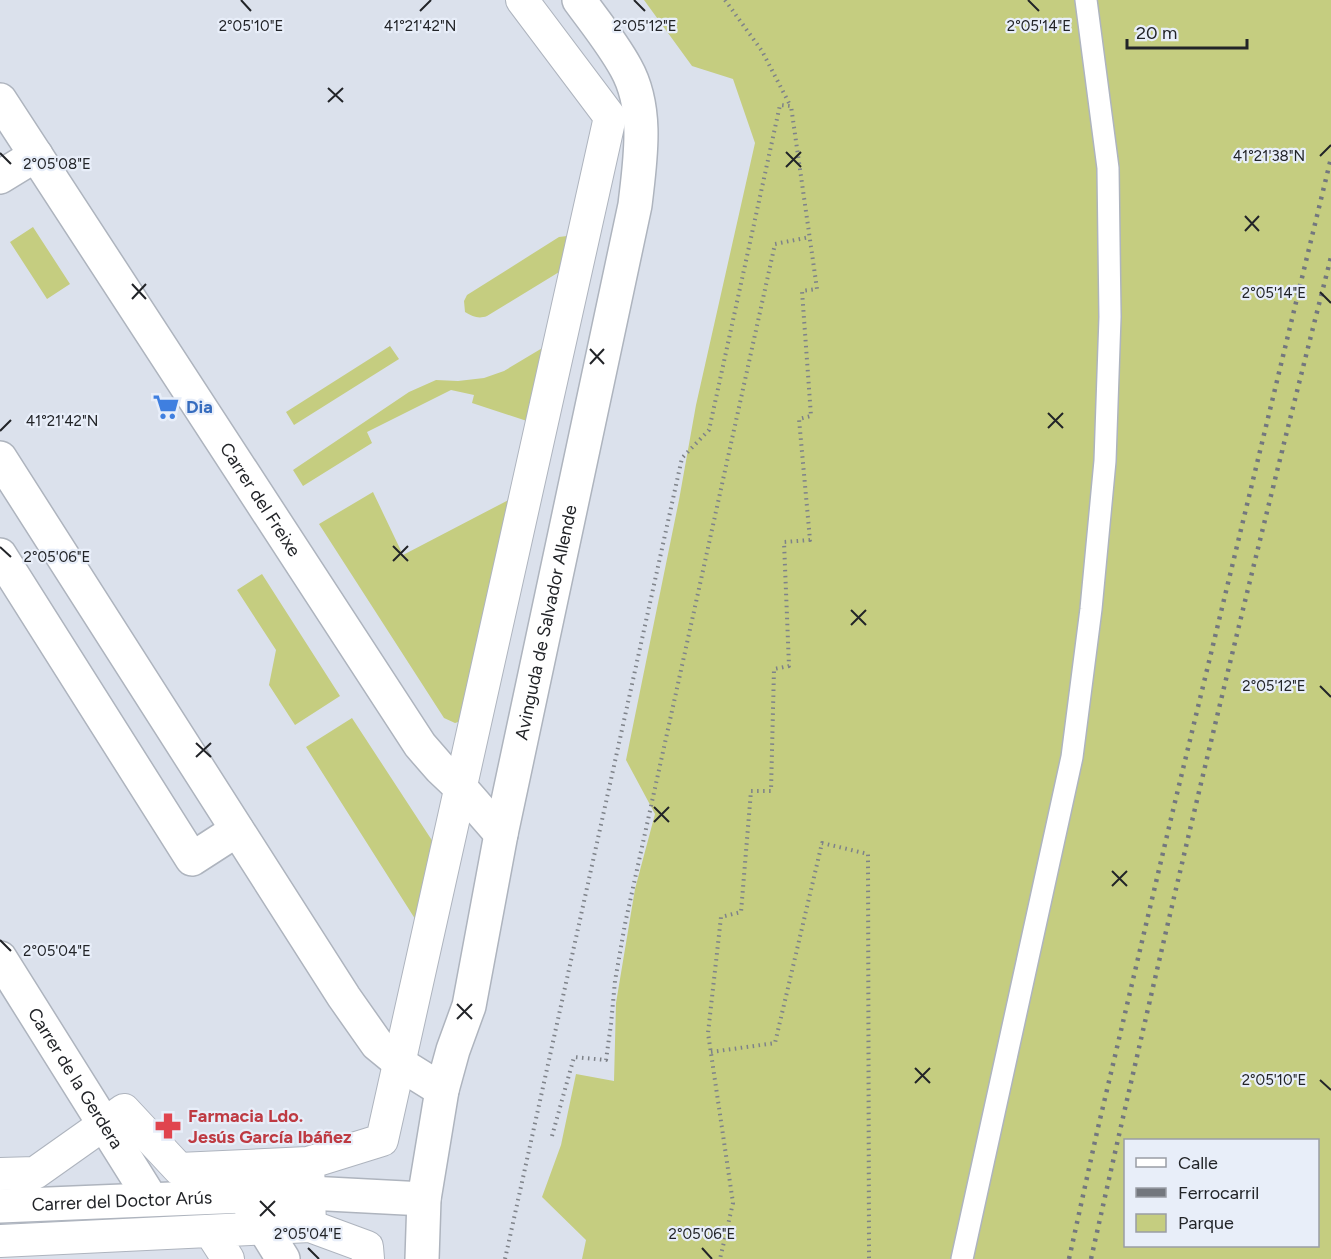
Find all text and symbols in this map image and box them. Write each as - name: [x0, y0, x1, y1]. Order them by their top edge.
- scale bar: [1127, 12, 1247, 50]
- text: 2°05'10"E: [219, 17, 283, 35]
- text: 41°21'42"N: [384, 17, 456, 35]
- text: 2°05'12"E: [613, 17, 677, 35]
- text: 2°05'14"E: [1007, 17, 1071, 35]
- text: 20 m: [1136, 22, 1177, 44]
- text: 41°21'38"N: [1233, 147, 1305, 165]
- text: 2°05'08"E: [23, 155, 91, 173]
- text: 2°05'14"E: [1242, 284, 1306, 302]
- supermarket icon: Dia: [151, 392, 181, 422]
- place label: Dia: [186, 396, 213, 418]
- text: 41°21'42"N: [26, 412, 98, 430]
- street label: Carrer del Freixe: [215, 439, 305, 561]
- street label: Avinguda de Salvador Allende: [510, 503, 582, 742]
- text: 2°05'06"E: [24, 548, 90, 566]
- text: 2°05'12"E: [1242, 677, 1306, 695]
- text: 2°05'04"E: [23, 942, 91, 960]
- street label: Carrer de la Gerdera: [23, 1004, 128, 1153]
- text: 2°05'10"E: [1242, 1071, 1306, 1089]
- place label: Farmacia Ldo. Jesús García Ibáñez: [188, 1105, 352, 1148]
- pharmacy icon: Farmacia Ldo. Jesús García Ibáñez: [153, 1111, 183, 1141]
- legend: [1124, 1139, 1319, 1247]
- text: Calle: [1178, 1152, 1218, 1174]
- text: Ferrocarril: [1178, 1182, 1259, 1204]
- street label: Carrer del Doctor Arús: [31, 1186, 213, 1216]
- text: Parque: [1178, 1212, 1234, 1234]
- text: 2°05'04"E: [274, 1225, 342, 1243]
- text: 2°05'06"E: [669, 1225, 735, 1243]

